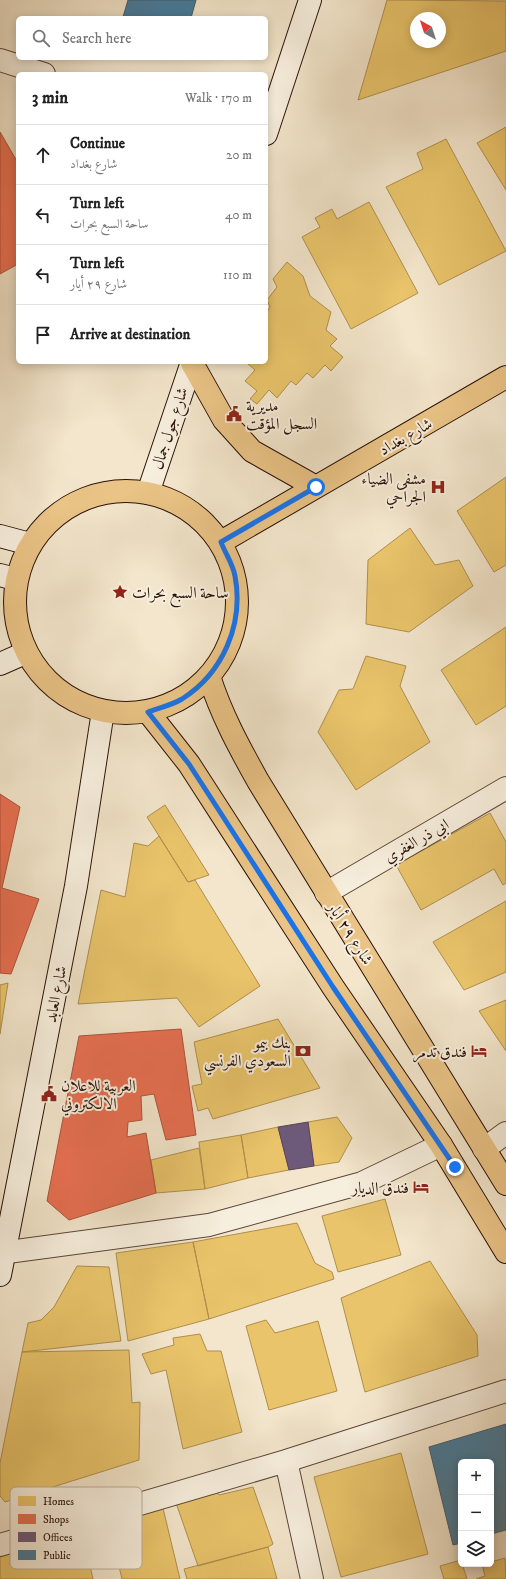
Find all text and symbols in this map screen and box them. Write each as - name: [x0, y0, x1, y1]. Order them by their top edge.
- north arrow: [410, 12, 446, 48]
- search box: [16, 16, 268, 60]
- icon: search: [30, 27, 52, 49]
- text: Search here: [62, 29, 131, 48]
- text: 3 min: [32, 87, 68, 109]
- text: Walk · 170 m: [185, 90, 252, 106]
- text: Continue: [70, 134, 125, 153]
- icon: ahead: [32, 144, 54, 166]
- text: 20 m: [226, 147, 252, 163]
- text: شارع بغداد: [70, 156, 117, 172]
- text: Turn left: [70, 194, 124, 213]
- icon: left: [32, 204, 54, 226]
- text: 40 m: [225, 207, 252, 223]
- text: ساحة السبع بحرات: [70, 216, 148, 232]
- text: Turn left: [70, 254, 124, 273]
- icon: left: [32, 264, 54, 286]
- text: 110 m: [223, 267, 252, 283]
- text: شارع ٢٩ أيار: [70, 276, 127, 292]
- icon: arrive: [32, 324, 54, 346]
- text: Arrive at destination: [70, 325, 190, 344]
- street label: شارع جول جمال: [147, 385, 195, 473]
- place label: مديرية السجل المؤقت: [246, 396, 317, 435]
- public building icon: مديرية السجل المؤقت: [225, 405, 243, 423]
- street label: شارع بغداد: [375, 414, 437, 463]
- place label: مشفى الضياء الجراحي: [361, 469, 426, 509]
- route start: [307, 478, 325, 496]
- hospital icon: مشفى الضياء الجراحي: [429, 478, 447, 496]
- place icon: ساحة السبع بحرات: [111, 583, 129, 601]
- place label: ساحة السبع بحرات: [132, 583, 229, 608]
- street label: ابي ذر الغفري: [381, 814, 453, 869]
- street label: شارع ٢٩ أيار: [319, 896, 379, 970]
- street label: شارع العابد: [41, 964, 74, 1025]
- place label: بنك بيمو السعودي الفرنسي: [204, 1033, 291, 1076]
- bank icon: بنك بيمو السعودي الفرنسي: [294, 1042, 312, 1060]
- place label: فندق تدمر: [413, 1042, 467, 1063]
- hotel icon: فندق تدمر: [470, 1042, 488, 1060]
- place label: العربية للاعلان الالكتروني: [61, 1076, 136, 1116]
- public building icon: العربية للاعلان الالكتروني: [40, 1085, 58, 1103]
- route end: [446, 1158, 464, 1176]
- place label: فندق الديار: [350, 1178, 409, 1198]
- hotel icon: فندق الديار: [412, 1178, 430, 1196]
- map controls: [458, 1459, 494, 1567]
- button: +: [458, 1459, 494, 1495]
- legend: [10, 1487, 142, 1569]
- text: Homes: [43, 1495, 74, 1509]
- button: −: [458, 1495, 494, 1531]
- text: Shops: [43, 1513, 69, 1527]
- text: Offices: [43, 1531, 73, 1545]
- button: layers: [458, 1531, 494, 1567]
- text: Public: [43, 1549, 71, 1563]

